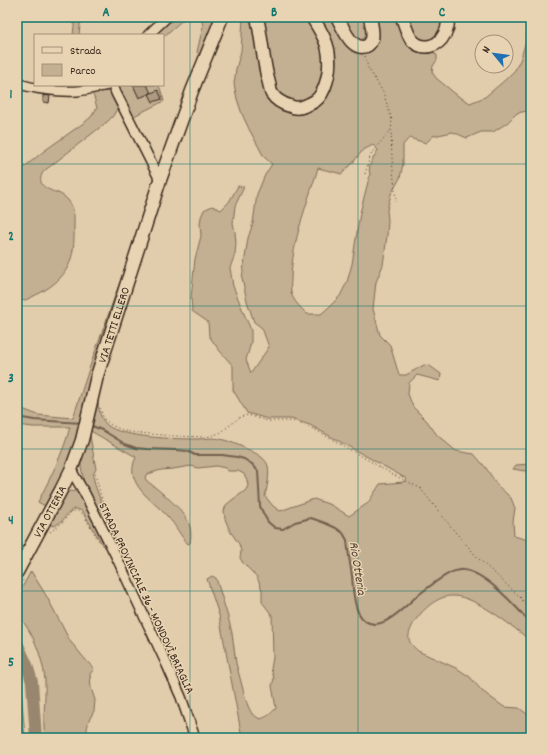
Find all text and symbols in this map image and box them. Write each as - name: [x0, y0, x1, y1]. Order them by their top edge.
- text: A: [102, 4, 110, 23]
- text: B: [271, 4, 277, 23]
- text: C: [439, 4, 446, 23]
- legend: [34, 34, 164, 86]
- north arrow: [474, 34, 514, 74]
- text: Strada: [70, 43, 101, 60]
- text: N: [479, 43, 496, 56]
- text: Parco: [70, 63, 96, 80]
- text: 1: [10, 86, 13, 105]
- text: 2: [8, 228, 14, 247]
- street label: VIA TETTI ELLERO: [95, 285, 135, 365]
- text: 3: [8, 370, 14, 389]
- street label: VIA OTTERIA: [30, 483, 72, 541]
- street label: STRADA PROVINCIALE 36 - MONDOVÌ BRIAGLIA: [94, 500, 198, 698]
- text: 4: [8, 512, 14, 531]
- water label: Rio Otteria: [343, 540, 370, 597]
- text: 5: [8, 654, 14, 673]

